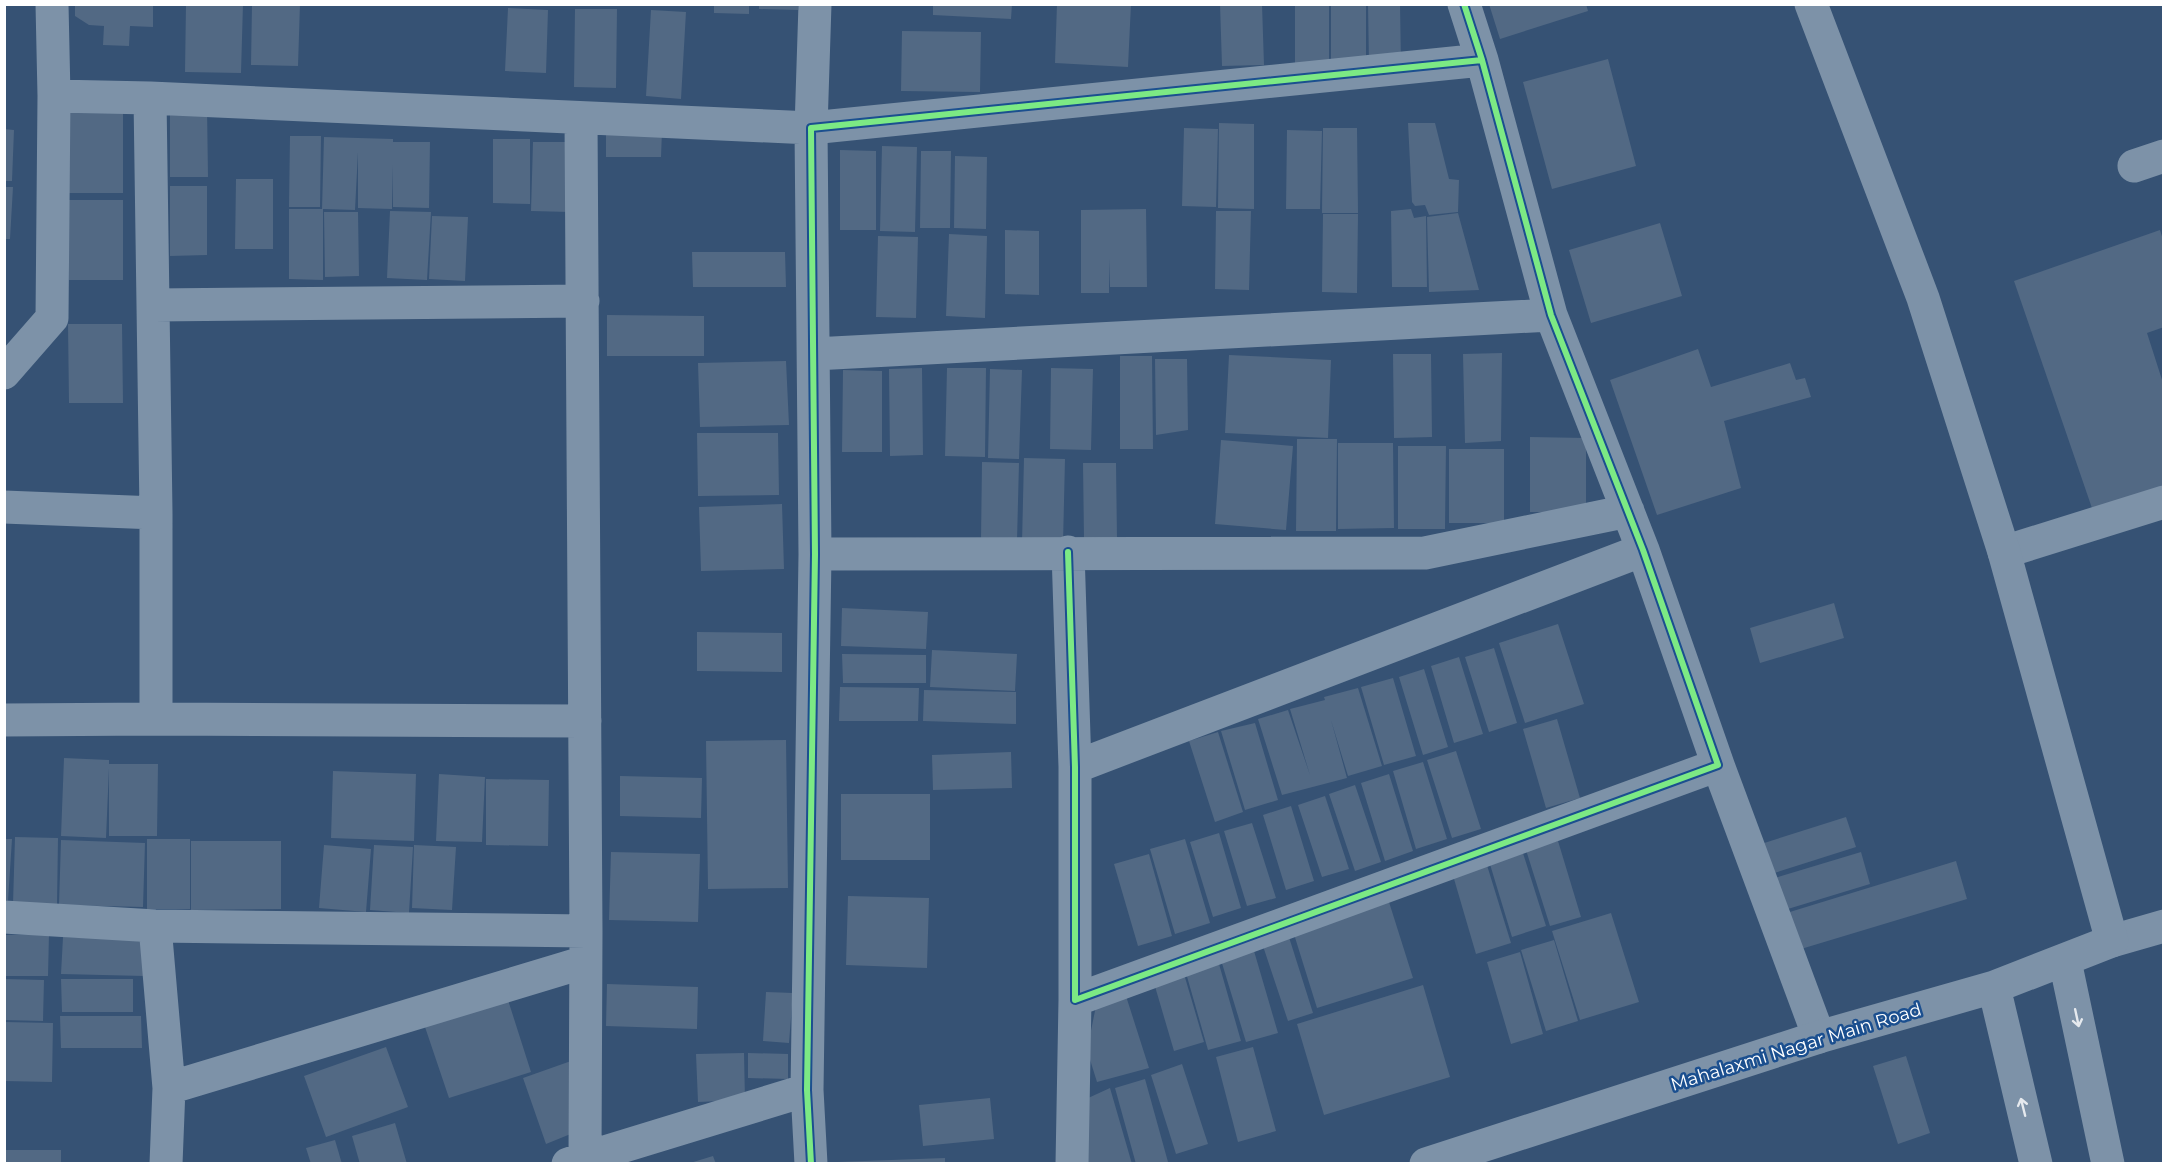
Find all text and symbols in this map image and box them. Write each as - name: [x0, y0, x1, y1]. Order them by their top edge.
- street label: Mahalaxmi Nagar Main Road: [1668, 998, 1924, 1096]
- one-way arrow: [2072, 1008, 2084, 1027]
- one-way arrow: [2016, 1097, 2028, 1116]

